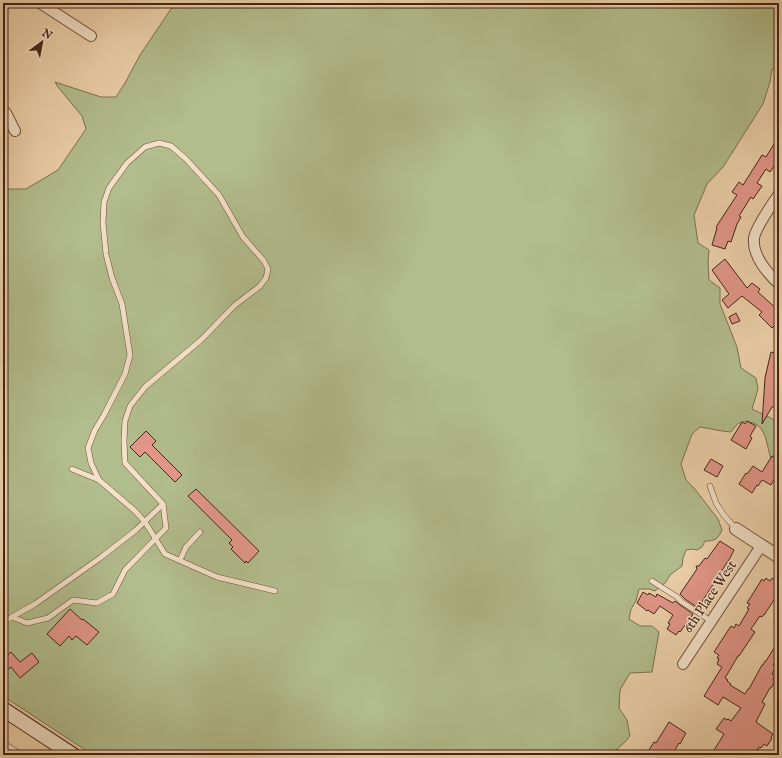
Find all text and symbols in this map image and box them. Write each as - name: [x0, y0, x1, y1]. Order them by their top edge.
- north arrow: [22, 22, 62, 62]
- text: N: [38, 25, 55, 43]
- street label: 6th Place West: [679, 557, 741, 637]

